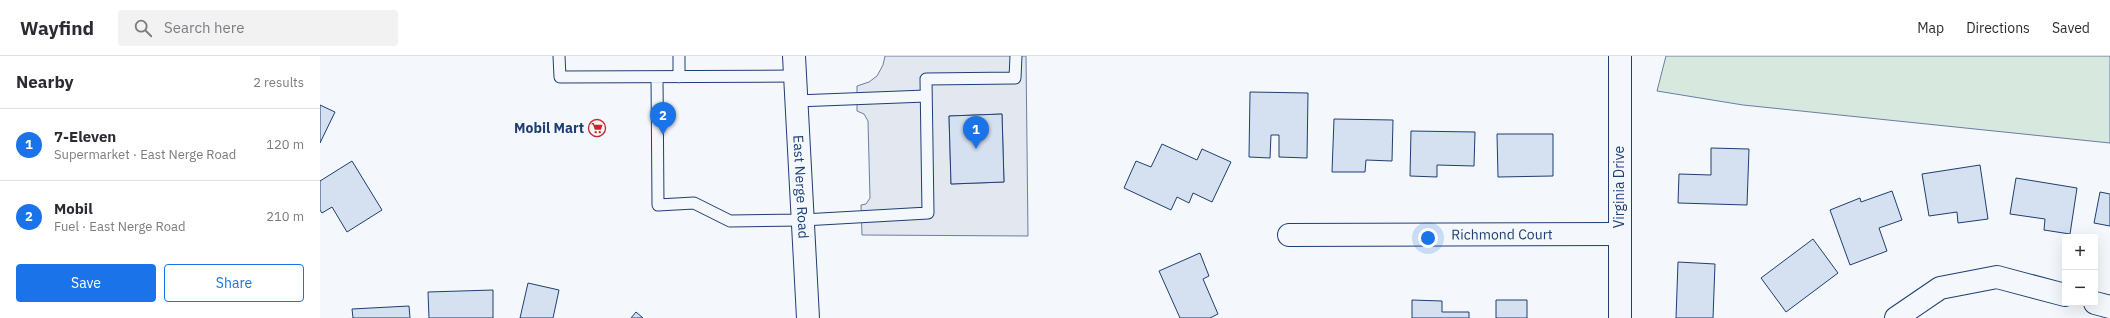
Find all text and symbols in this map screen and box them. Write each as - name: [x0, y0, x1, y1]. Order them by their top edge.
- search box: [118, 10, 398, 46]
- text: Wayfind: [20, 16, 94, 40]
- icon: search: [132, 17, 154, 39]
- text: Search here: [164, 18, 244, 37]
- text: Map: [1917, 19, 1944, 37]
- text: Directions: [1966, 19, 2030, 37]
- text: Saved: [2052, 19, 2090, 37]
- text: Nearby: [16, 71, 74, 93]
- text: 2 results: [253, 74, 304, 91]
- pin: 2: [650, 102, 676, 135]
- pin: 1: [963, 116, 989, 149]
- supermarket icon: Mobil Mart: [587, 118, 607, 138]
- place label: Mobil Mart: [514, 119, 584, 137]
- text: 7-Eleven: [54, 127, 116, 146]
- street label: East Nerge Road: [789, 135, 813, 239]
- text: 1: [25, 136, 33, 153]
- text: 120 m: [266, 136, 304, 153]
- street label: Virginia Drive: [1610, 145, 1628, 228]
- text: Supermarket · East Nerge Road: [54, 146, 236, 163]
- text: Mobil: [54, 199, 93, 218]
- text: 2: [25, 208, 33, 225]
- text: 210 m: [266, 208, 304, 225]
- text: Fuel · East Nerge Road: [54, 218, 185, 235]
- street label: Richmond Court: [1451, 225, 1553, 244]
- your location: [1418, 228, 1438, 248]
- map controls: [2062, 234, 2098, 306]
- button: +: [2062, 234, 2098, 270]
- button: Save: [16, 264, 156, 302]
- button: Share: [164, 264, 304, 302]
- button: −: [2062, 270, 2098, 306]

